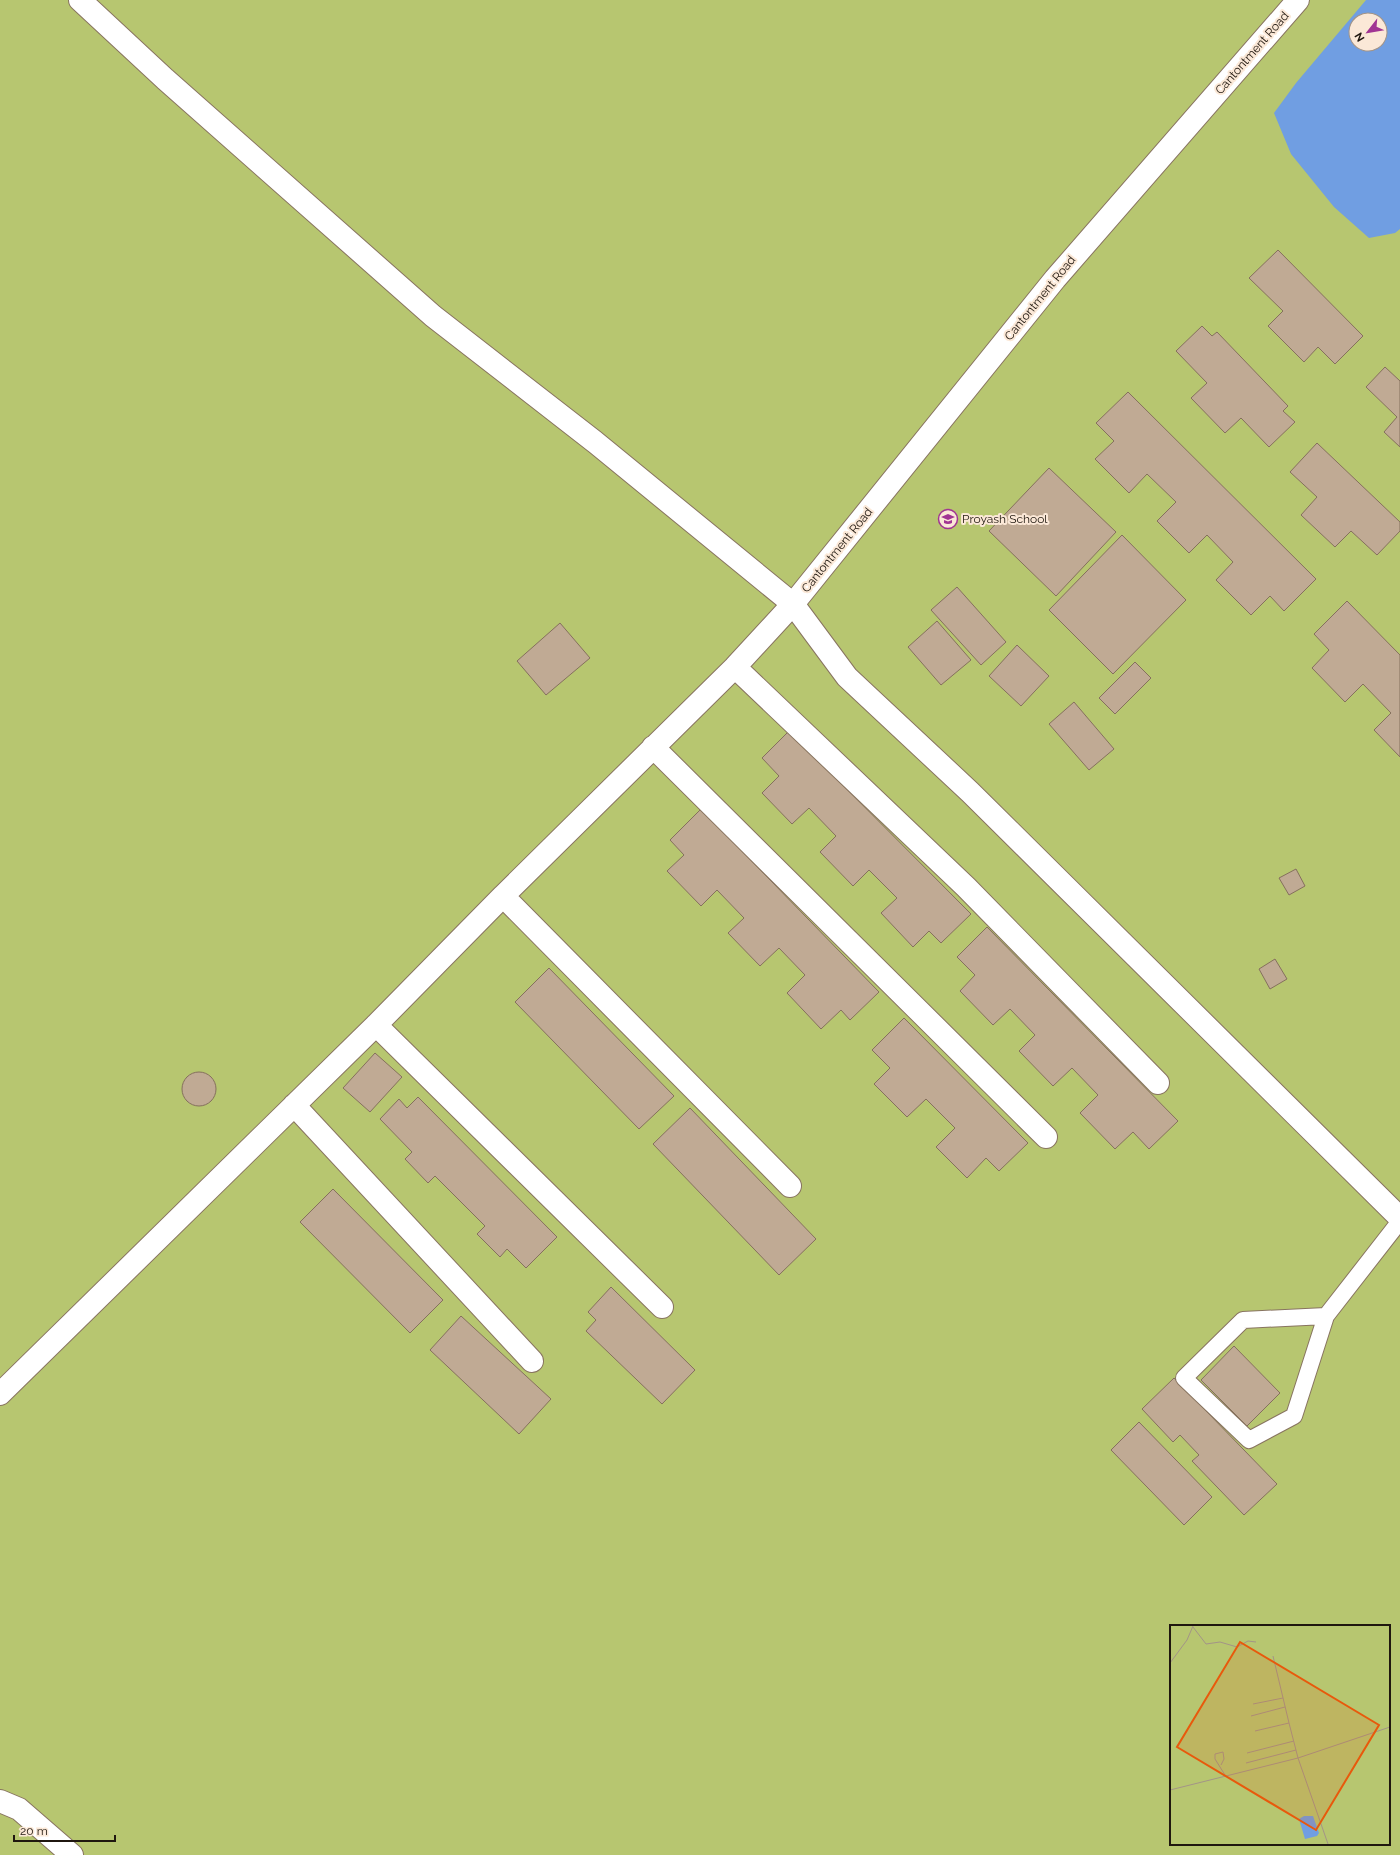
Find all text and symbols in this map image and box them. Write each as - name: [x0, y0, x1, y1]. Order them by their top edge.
- street label: Cantontment Road: [1212, 9, 1292, 97]
- north arrow: [1348, 12, 1388, 52]
- text: N: [1352, 30, 1368, 44]
- street label: Cantontment Road: [1002, 253, 1078, 343]
- street label: Cantontment Road: [799, 505, 875, 595]
- school or university icon: Proyash School: [937, 508, 959, 530]
- place label: Proyash School: [962, 512, 1048, 526]
- inset map: [1170, 1625, 1390, 1845]
- scale bar: [14, 1817, 115, 1843]
- text: 20 m: [20, 1824, 48, 1838]

